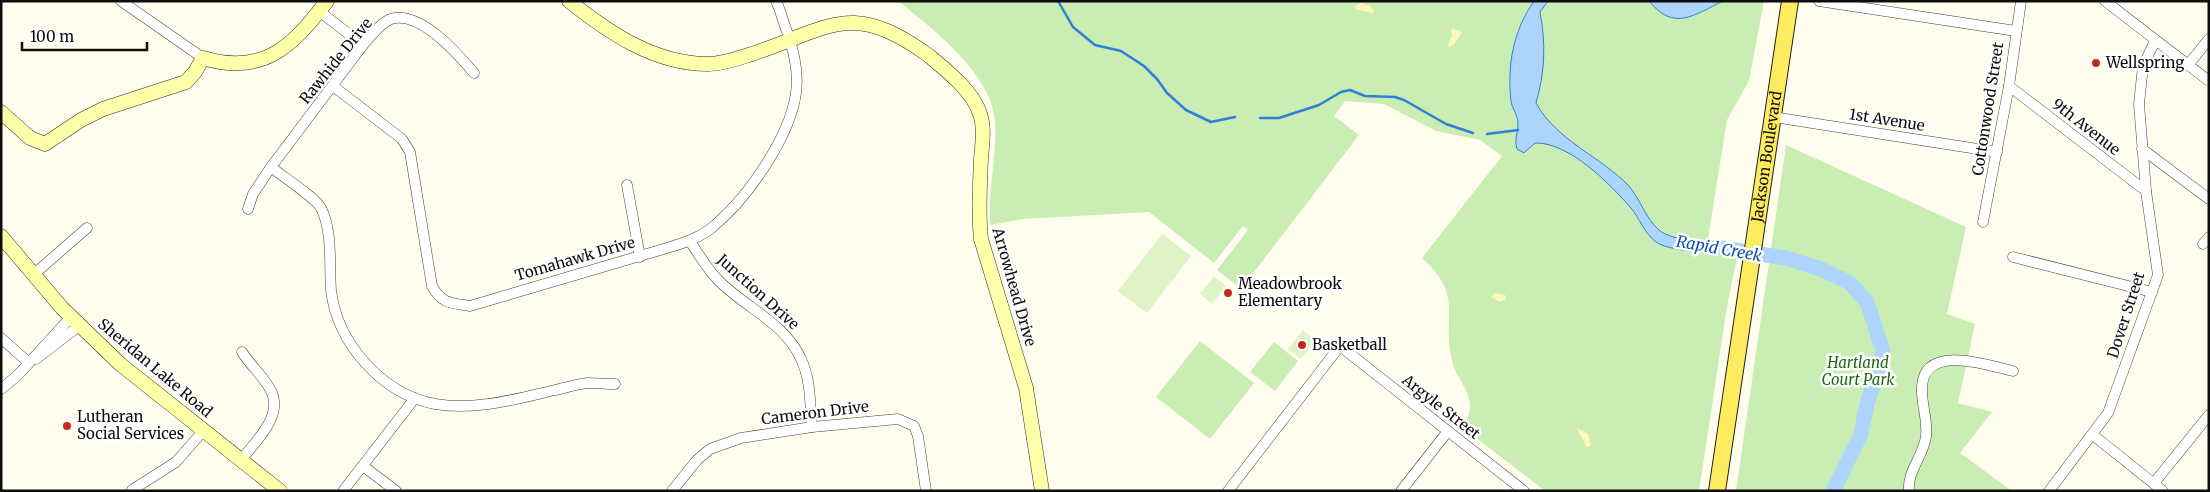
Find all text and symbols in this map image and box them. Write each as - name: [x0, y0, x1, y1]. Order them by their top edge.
- street label: Rawhide Drive: [295, 14, 376, 108]
- scale bar: [22, 20, 148, 52]
- text: 100 m: [30, 27, 74, 46]
- street label: Cottonwood Street: [1968, 41, 2007, 177]
- place label: Wellspring: [2105, 53, 2184, 72]
- marker: Wellspring: [2090, 57, 2102, 69]
- street label: Jackson Boulevard: [1747, 90, 1785, 225]
- street label: 9th Avenue: [2049, 94, 2124, 159]
- street label: 1st Avenue: [1848, 104, 1926, 135]
- street label: Arrowhead Drive: [988, 224, 1041, 348]
- water label: Rapid Creek: [1675, 231, 1764, 265]
- street label: Tomahawk Drive: [513, 232, 637, 285]
- street label: Junction Drive: [713, 249, 803, 334]
- street label: Dover Street: [2103, 269, 2148, 360]
- place label: Meadowbrook Elementary: [1238, 274, 1342, 310]
- marker: Meadowbrook Elementary: [1222, 287, 1234, 299]
- street label: Sheridan Lake Road: [94, 314, 216, 421]
- place label: Basketball: [1312, 335, 1387, 354]
- marker: Basketball: [1296, 339, 1308, 351]
- park label: Hartland Court Park: [1822, 353, 1895, 389]
- street label: Argyle Street: [1398, 370, 1484, 443]
- street label: Cameron Drive: [760, 396, 870, 429]
- place label: Lutheran Social Services: [77, 407, 184, 443]
- marker: Lutheran Social Services: [61, 420, 73, 432]

